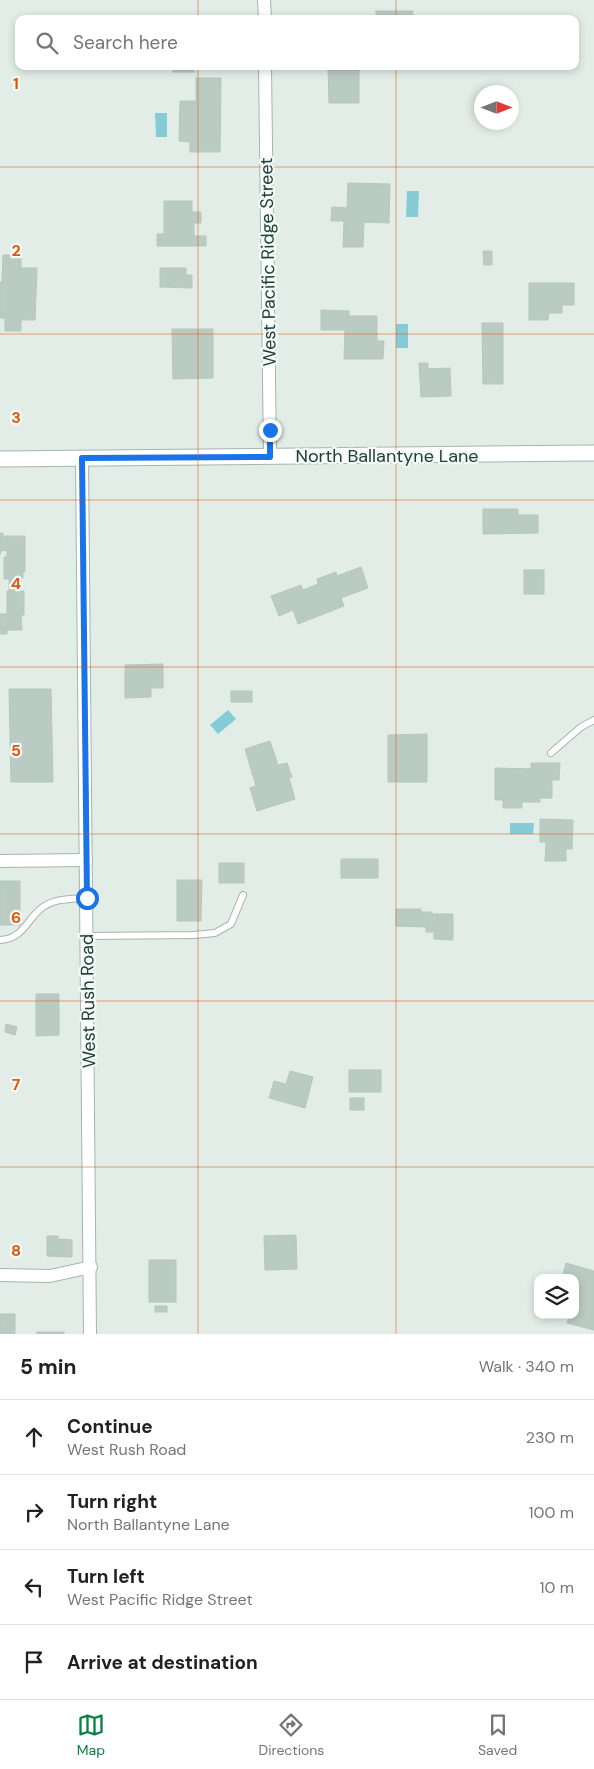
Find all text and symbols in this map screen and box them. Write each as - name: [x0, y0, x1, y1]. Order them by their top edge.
- search box: [15, 15, 579, 70]
- icon: search: [33, 29, 61, 57]
- text: Search here: [73, 30, 178, 55]
- text: 1: [13, 73, 19, 94]
- north arrow: [474, 85, 519, 130]
- street label: West Pacific Ridge Street: [254, 157, 282, 367]
- text: 2: [11, 240, 21, 261]
- text: 3: [11, 407, 21, 428]
- route end: [259, 419, 282, 442]
- street label: North Ballantyne Lane: [295, 444, 479, 468]
- text: 4: [11, 573, 21, 594]
- text: 5: [11, 740, 21, 761]
- route start: [76, 887, 99, 910]
- text: 6: [11, 907, 21, 928]
- street label: West Rush Road: [75, 934, 101, 1068]
- text: 7: [12, 1074, 21, 1095]
- text: 8: [11, 1240, 21, 1261]
- map controls: [534, 1274, 579, 1319]
- button: layers: [534, 1274, 579, 1319]
- text: 5 min: [20, 1353, 76, 1381]
- text: Walk · 340 m: [479, 1356, 574, 1377]
- text: Continue: [67, 1414, 153, 1439]
- icon: ahead: [20, 1423, 48, 1451]
- text: 230 m: [526, 1427, 574, 1448]
- text: West Rush Road: [67, 1439, 186, 1460]
- text: Turn right: [67, 1489, 157, 1514]
- icon: right: [20, 1498, 48, 1526]
- text: 100 m: [529, 1502, 574, 1523]
- text: North Ballantyne Lane: [67, 1514, 230, 1535]
- text: Turn left: [67, 1564, 145, 1589]
- icon: left: [20, 1573, 48, 1601]
- text: 10 m: [540, 1577, 574, 1598]
- text: West Pacific Ridge Street: [67, 1589, 253, 1610]
- icon: arrive: [20, 1648, 48, 1676]
- text: Arrive at destination: [67, 1650, 258, 1675]
- tab: Map: [77, 1711, 105, 1759]
- tab: Directions: [259, 1711, 324, 1759]
- tab: Saved: [478, 1711, 517, 1759]

